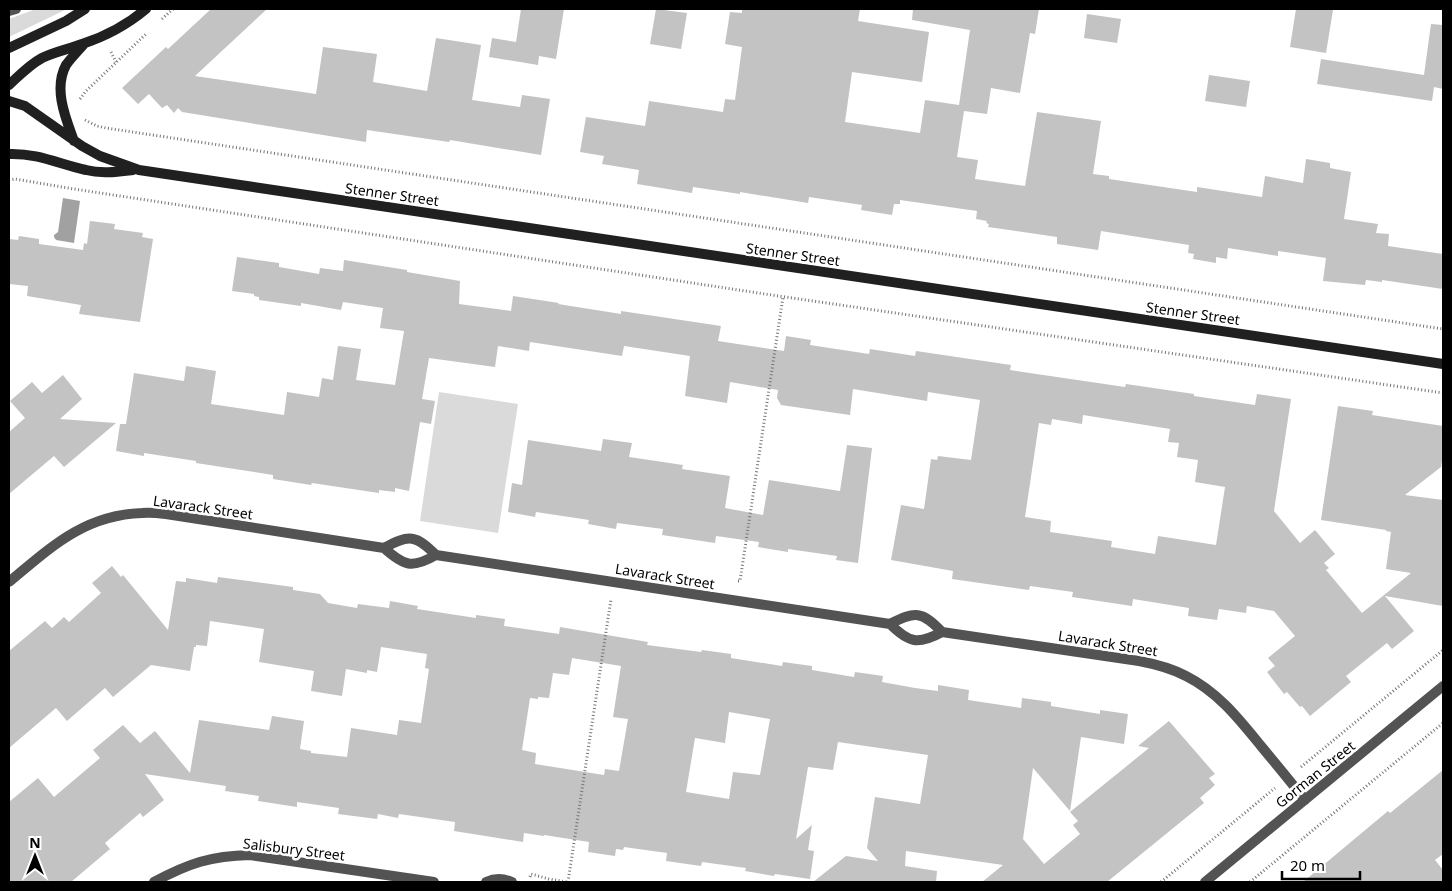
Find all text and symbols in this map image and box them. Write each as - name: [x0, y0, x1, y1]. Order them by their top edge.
- street label: Stenner Street: [344, 178, 440, 210]
- street label: Stenner Street: [745, 238, 841, 270]
- street label: Stenner Street: [1145, 297, 1241, 329]
- street label: Lavarack Street: [152, 491, 254, 523]
- street label: Lavarack Street: [614, 559, 716, 593]
- street label: Lavarack Street: [1057, 626, 1159, 660]
- street label: Gorman Street: [1271, 736, 1359, 812]
- north arrow: [10, 831, 60, 881]
- text: N: [29, 833, 41, 852]
- street label: Salisbury Street: [242, 833, 346, 865]
- scale bar: [1282, 848, 1360, 880]
- text: 20 m: [1290, 855, 1325, 875]

